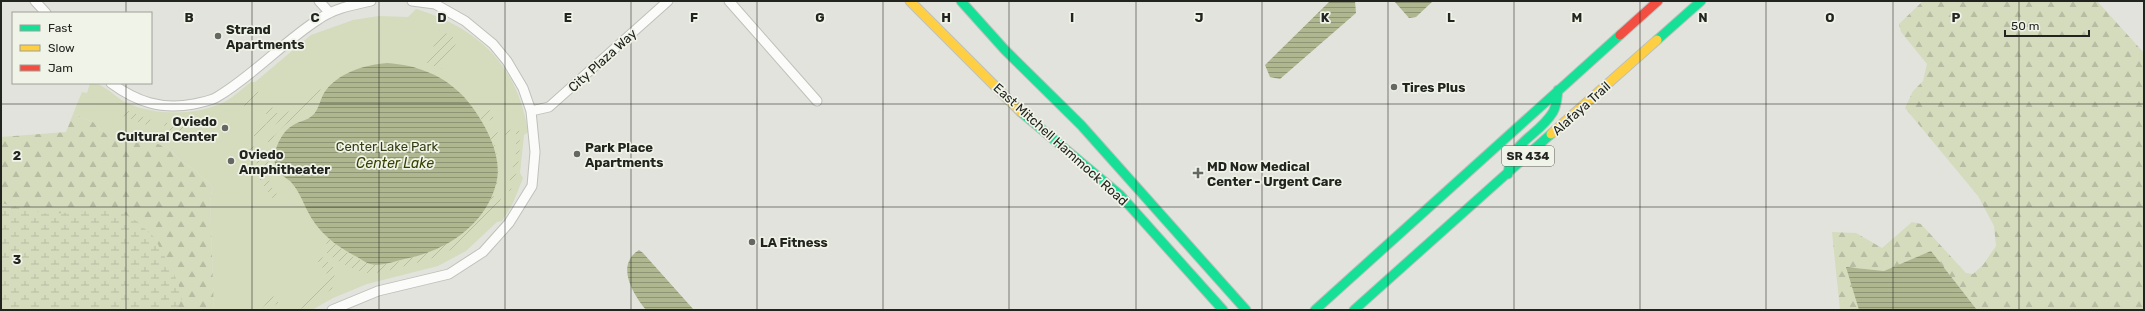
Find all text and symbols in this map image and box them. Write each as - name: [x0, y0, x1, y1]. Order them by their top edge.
- text: B: [184, 10, 194, 25]
- text: C: [310, 10, 320, 25]
- text: D: [437, 10, 447, 25]
- text: E: [564, 10, 572, 25]
- text: F: [690, 10, 698, 25]
- text: G: [815, 10, 825, 25]
- text: H: [941, 10, 951, 25]
- text: I: [1070, 10, 1074, 25]
- text: J: [1195, 10, 1203, 25]
- text: K: [1321, 10, 1330, 25]
- text: L: [1447, 10, 1455, 25]
- text: M: [1572, 10, 1582, 25]
- text: N: [1698, 10, 1708, 25]
- text: O: [1825, 10, 1835, 25]
- text: P: [1952, 10, 1961, 25]
- legend: [12, 12, 152, 84]
- scale bar: [2005, 12, 2089, 38]
- text: 50 m: [2011, 19, 2039, 33]
- text: Fast: [48, 21, 72, 35]
- place label: Strand Apartments: [226, 22, 304, 52]
- street label: City Plaza Way: [565, 26, 640, 95]
- marker: Strand Apartments: [213, 31, 223, 41]
- text: Slow: [48, 41, 75, 55]
- text: Jam: [48, 61, 73, 75]
- street label: Alafaya Trail: [1549, 78, 1613, 138]
- street label: East Mitchell Hammock Road: [991, 80, 1131, 209]
- place label: Tires Plus: [1402, 80, 1465, 95]
- marker: Tires Plus: [1389, 82, 1399, 92]
- place label: Oviedo Cultural Center: [117, 114, 217, 144]
- marker: Oviedo Cultural Center: [220, 123, 230, 133]
- park label: Center Lake Park: [336, 139, 438, 154]
- place label: Park Place Apartments: [585, 140, 663, 170]
- road number: SR 434: [1502, 146, 1554, 166]
- place label: Oviedo Amphitheater: [239, 147, 330, 177]
- text: 2: [13, 148, 21, 163]
- marker: Park Place Apartments: [572, 149, 582, 159]
- water label: Center Lake: [356, 155, 434, 172]
- marker: Oviedo Amphitheater: [226, 156, 236, 166]
- place label: MD Now Medical Center - Urgent Care: [1207, 159, 1342, 189]
- marker: MD Now Medical Center - Urgent Care: [1192, 167, 1204, 179]
- place label: LA Fitness: [760, 235, 828, 250]
- marker: LA Fitness: [747, 237, 757, 247]
- text: 3: [13, 252, 22, 267]

